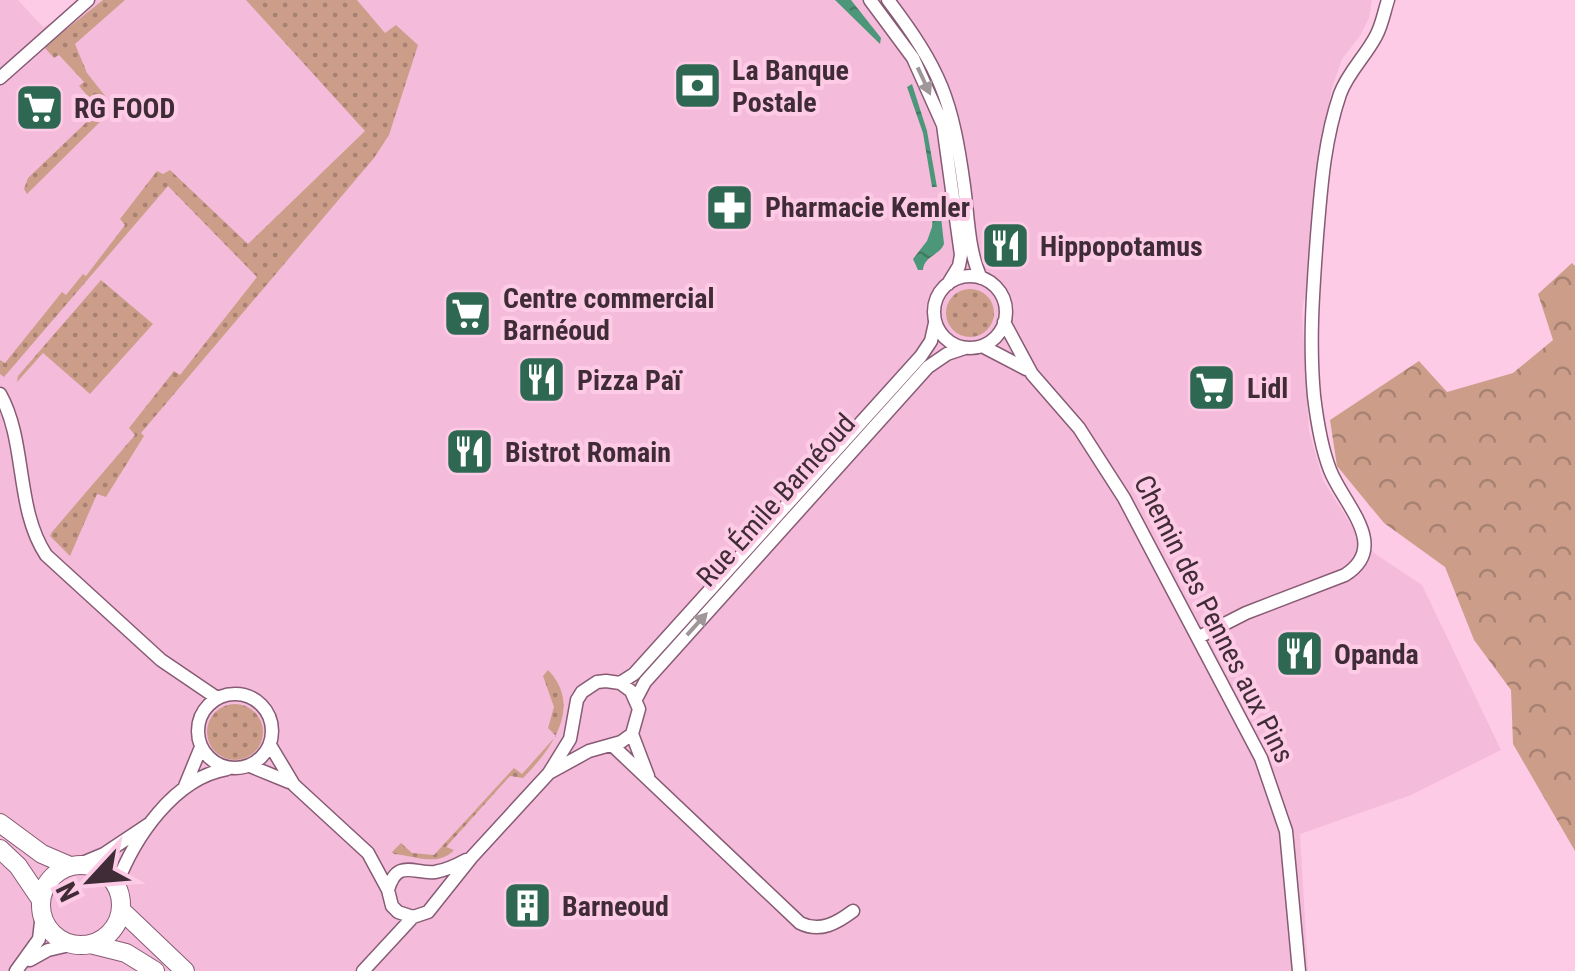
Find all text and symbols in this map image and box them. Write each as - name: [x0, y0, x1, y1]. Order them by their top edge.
- place label: La Banque Postale: [732, 54, 849, 119]
- bank icon: La Banque Postale: [671, 60, 723, 112]
- one-way arrow: [916, 66, 933, 95]
- supermarket icon: RG FOOD: [13, 82, 65, 134]
- place label: RG FOOD: [74, 92, 175, 125]
- pharmacy icon: Pharmacie Kemler: [704, 181, 756, 233]
- place label: Pharmacie Kemler: [765, 191, 970, 224]
- restaurant icon: Hippopotamus: [979, 220, 1031, 272]
- place label: Hippopotamus: [1040, 230, 1203, 263]
- place label: Centre commercial Barnéoud: [503, 282, 715, 347]
- supermarket icon: Centre commercial Barnéoud: [442, 288, 494, 340]
- restaurant icon: Pizza Paï: [516, 354, 568, 406]
- supermarket icon: Lidl: [1186, 362, 1238, 414]
- place label: Pizza Paï: [577, 364, 683, 397]
- place label: Lidl: [1247, 372, 1288, 405]
- street label: Rue Émile Barnéoud: [690, 407, 862, 593]
- restaurant icon: Bistrot Romain: [444, 426, 496, 478]
- place label: Bistrot Romain: [505, 436, 671, 469]
- street label: Chemin des Pennes aux Pins: [1127, 470, 1301, 768]
- one-way arrow: [686, 612, 708, 637]
- restaurant icon: Opanda: [1273, 628, 1325, 680]
- place label: Opanda: [1334, 638, 1419, 671]
- north arrow: [40, 831, 140, 931]
- text: N: [49, 877, 87, 907]
- building icon: Barneoud: [501, 880, 553, 932]
- place label: Barneoud: [562, 890, 669, 923]

